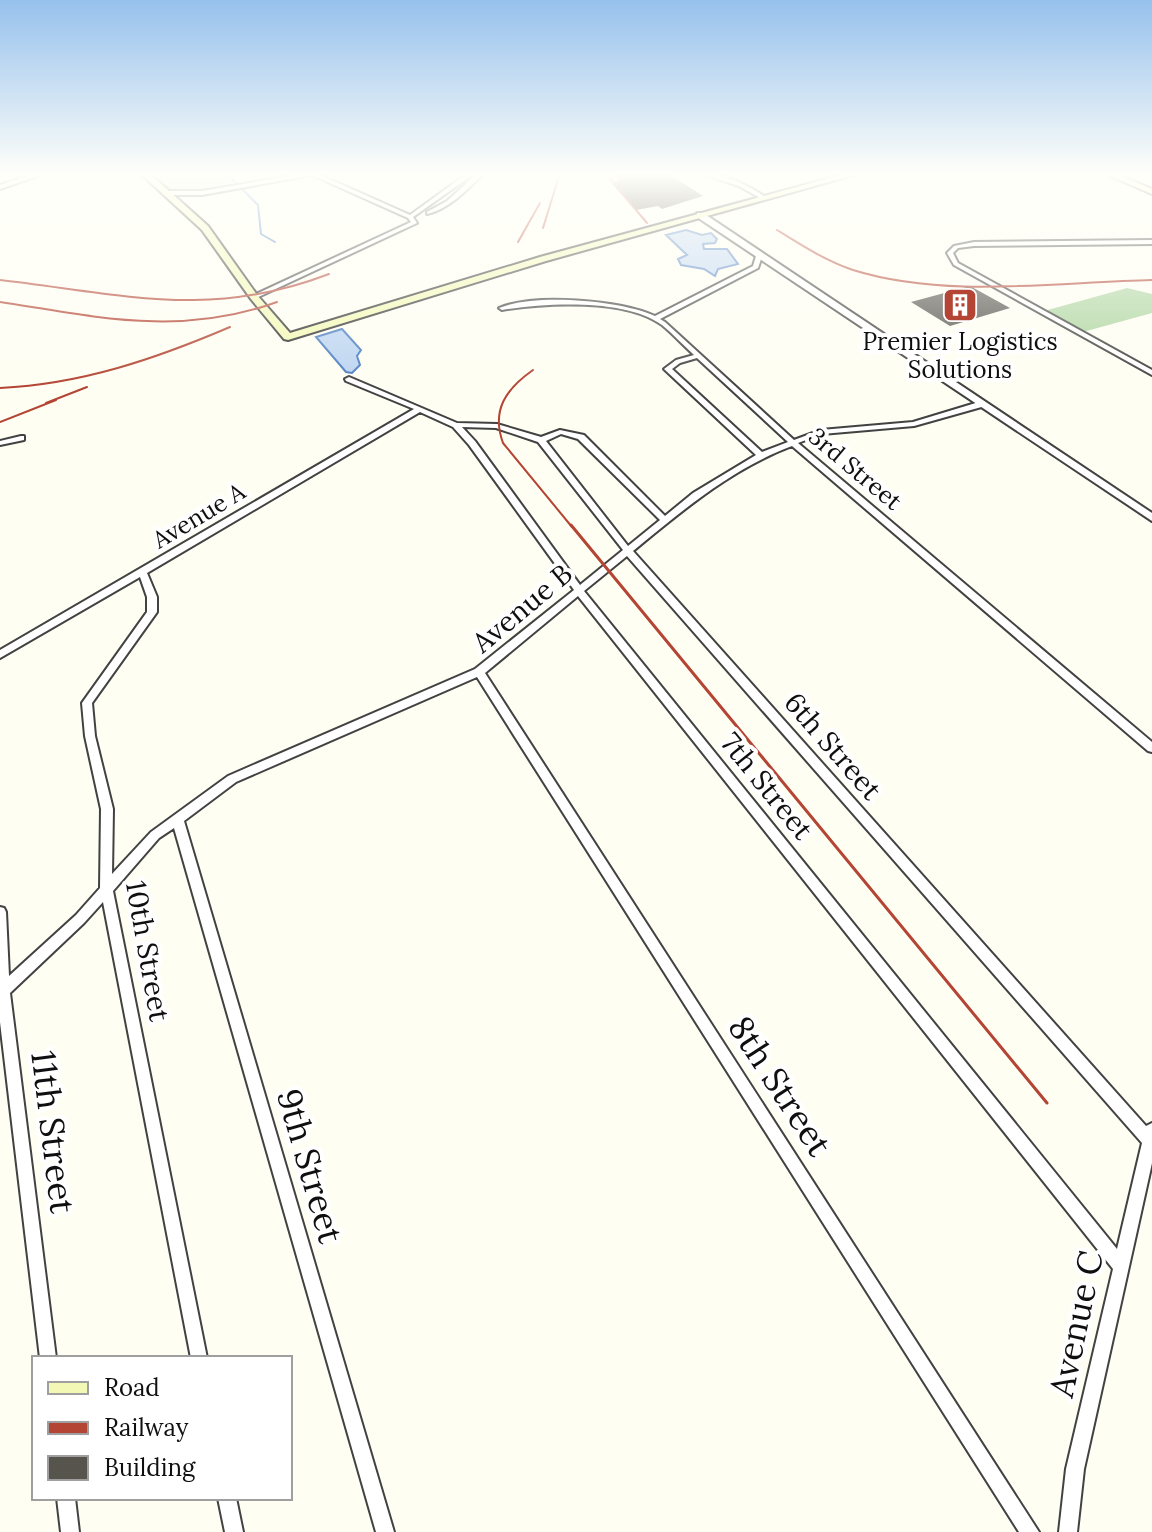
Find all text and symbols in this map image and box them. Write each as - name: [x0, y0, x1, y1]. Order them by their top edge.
- building icon: Premier Logistics Solutions: [941, 286, 979, 324]
- place label: Premier Logistics Solutions: [862, 326, 1058, 385]
- street label: 3rd Street: [802, 421, 909, 517]
- street label: Avenue A: [146, 475, 252, 556]
- street label: Avenue B: [464, 556, 579, 661]
- street label: 6th Street: [777, 685, 890, 807]
- street label: 7th Street: [713, 725, 821, 847]
- street label: 10th Street: [118, 878, 178, 1024]
- street label: 8th Street: [719, 1008, 842, 1164]
- street label: 11th Street: [22, 1048, 85, 1217]
- street label: 9th Street: [268, 1084, 353, 1249]
- street label: Avenue C: [1039, 1247, 1112, 1402]
- legend: [32, 1356, 292, 1500]
- text: Road: [104, 1372, 160, 1403]
- text: Railway: [104, 1412, 189, 1443]
- text: Building: [104, 1452, 196, 1483]

